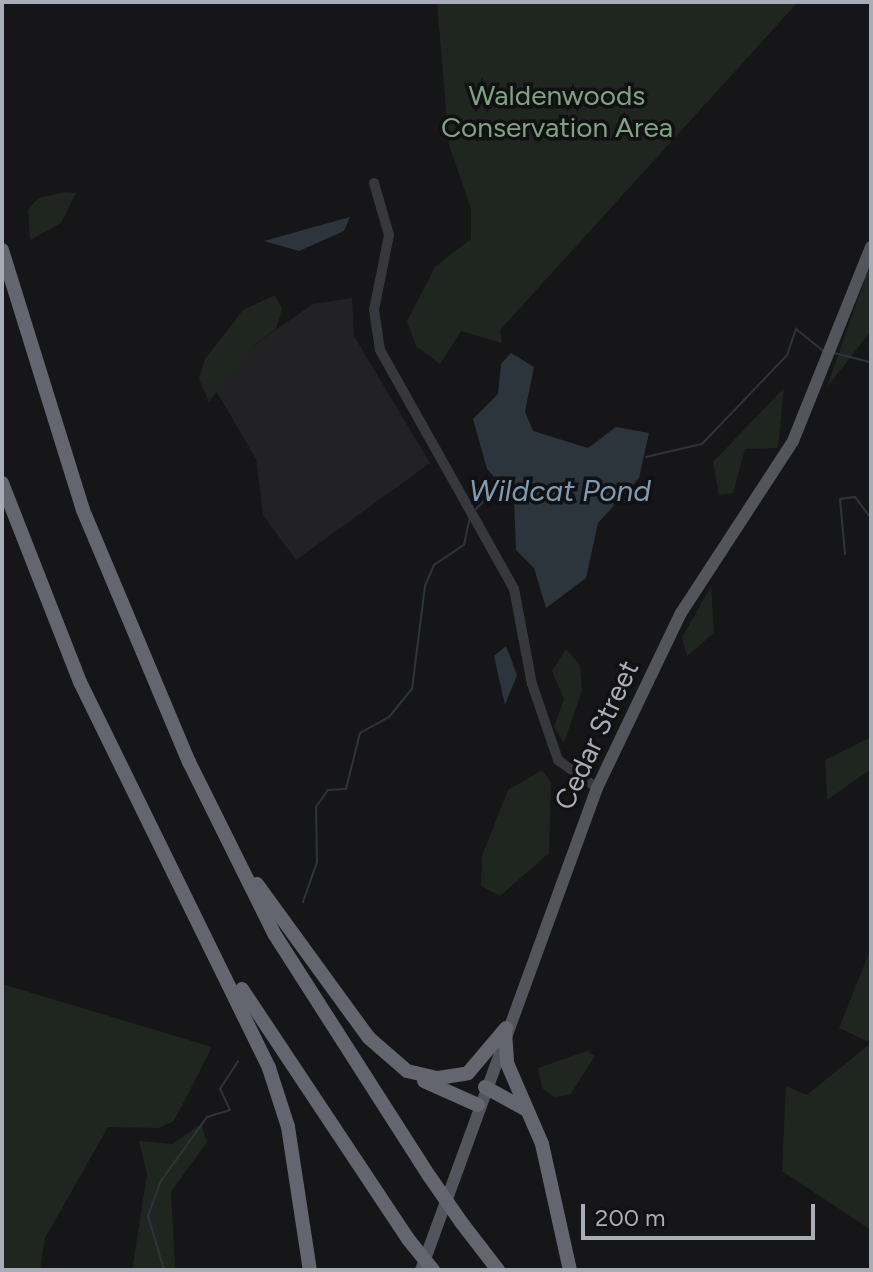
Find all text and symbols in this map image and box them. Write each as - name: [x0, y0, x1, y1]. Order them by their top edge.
- park label: Waldenwoods Conservation Area: [441, 78, 673, 144]
- water label: Wildcat Pond: [469, 473, 651, 509]
- street label: Cedar Street: [547, 655, 645, 815]
- scale bar: [585, 1188, 819, 1238]
- text: 200 m: [595, 1203, 666, 1232]

